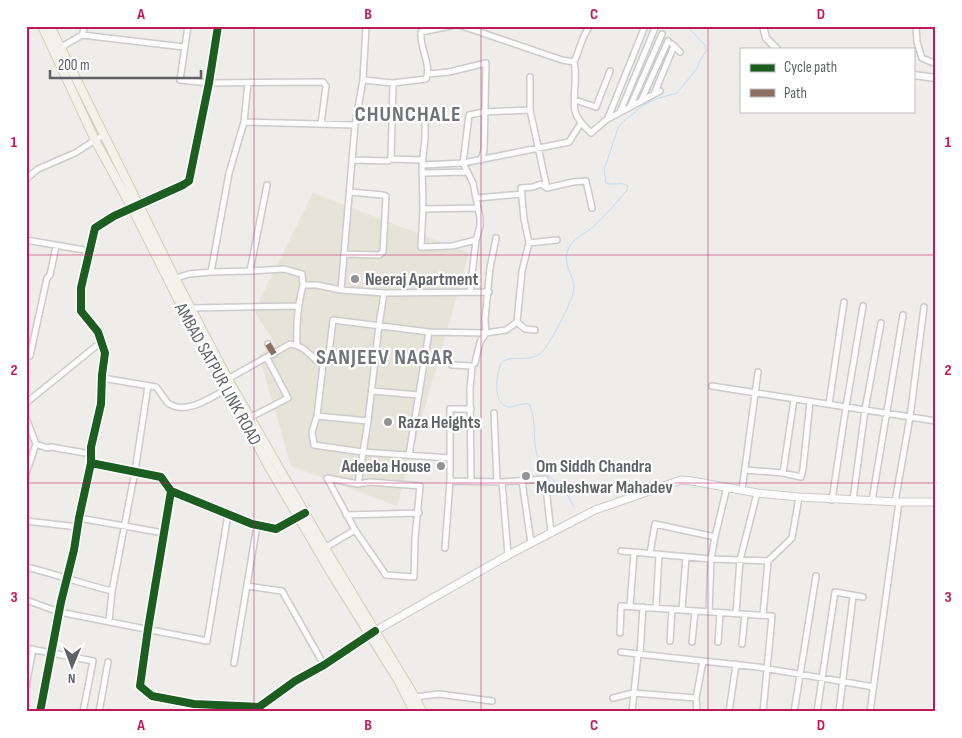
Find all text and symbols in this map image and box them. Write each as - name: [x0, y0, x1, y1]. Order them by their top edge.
- text: A: [136, 5, 145, 24]
- text: B: [364, 5, 372, 24]
- text: C: [590, 5, 598, 24]
- text: D: [817, 5, 825, 24]
- scale bar: [50, 48, 201, 80]
- legend: [740, 48, 914, 112]
- text: 200 m: [58, 56, 90, 75]
- text: Cycle path: [784, 58, 837, 77]
- text: Path: [784, 84, 807, 103]
- district label: CHUNCHALE: [355, 101, 461, 128]
- text: 1: [11, 133, 18, 152]
- text: 1: [945, 133, 952, 152]
- place label: Neeraj Apartment: [365, 269, 479, 290]
- marker: Neeraj Apartment: [349, 273, 361, 285]
- street label: AMBAD SATPUR LINK ROAD: [170, 298, 266, 449]
- district label: SANJEEV NAGAR: [316, 344, 454, 371]
- text: 2: [10, 361, 18, 380]
- text: 2: [944, 361, 952, 380]
- place label: Raza Heights: [398, 412, 481, 433]
- marker: Raza Heights: [382, 416, 394, 428]
- place label: Adeeba House: [340, 456, 431, 477]
- place label: Om Siddh Chandra Mouleshwar Mahadev: [536, 456, 673, 498]
- marker: Adeeba House: [435, 460, 447, 472]
- marker: Om Siddh Chandra Mouleshwar Mahadev: [520, 470, 532, 482]
- text: 3: [10, 588, 18, 607]
- text: 3: [944, 588, 952, 607]
- north arrow: [48, 640, 98, 690]
- text: N: [68, 670, 76, 687]
- text: A: [136, 716, 145, 735]
- text: B: [364, 716, 372, 735]
- text: C: [590, 716, 598, 735]
- text: D: [817, 716, 825, 735]

